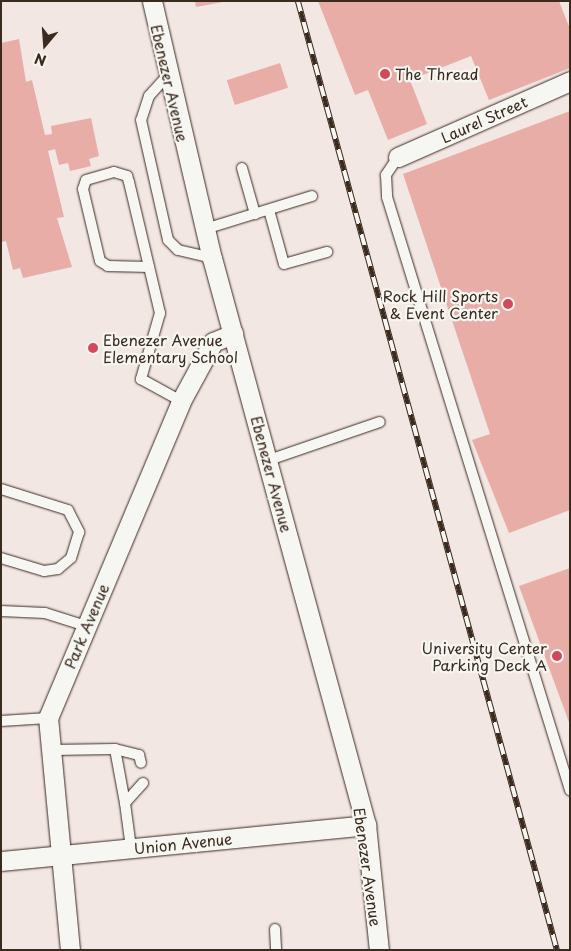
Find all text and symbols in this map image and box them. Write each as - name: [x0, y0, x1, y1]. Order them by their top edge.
- north arrow: [20, 20, 70, 70]
- street label: Ebenezer Avenue: [148, 22, 192, 144]
- text: N: [32, 48, 49, 71]
- place label: The Thread: [395, 65, 478, 83]
- marker: The Thread: [379, 68, 391, 80]
- street label: Laurel Street: [437, 92, 531, 146]
- place label: Rock Hill Sports & Event Center: [383, 286, 498, 321]
- marker: Rock Hill Sports & Event Center: [502, 298, 514, 310]
- place label: Ebenezer Avenue Elementary School: [103, 330, 238, 365]
- marker: Ebenezer Avenue Elementary School: [87, 342, 99, 354]
- street label: Ebenezer Avenue: [248, 413, 296, 535]
- street label: Park Avenue: [60, 581, 112, 671]
- place label: University Center Parking Deck A: [421, 638, 547, 673]
- marker: University Center Parking Deck A: [551, 650, 563, 662]
- street label: Ebenezer Avenue: [351, 806, 385, 928]
- street label: Union Avenue: [133, 829, 233, 857]

